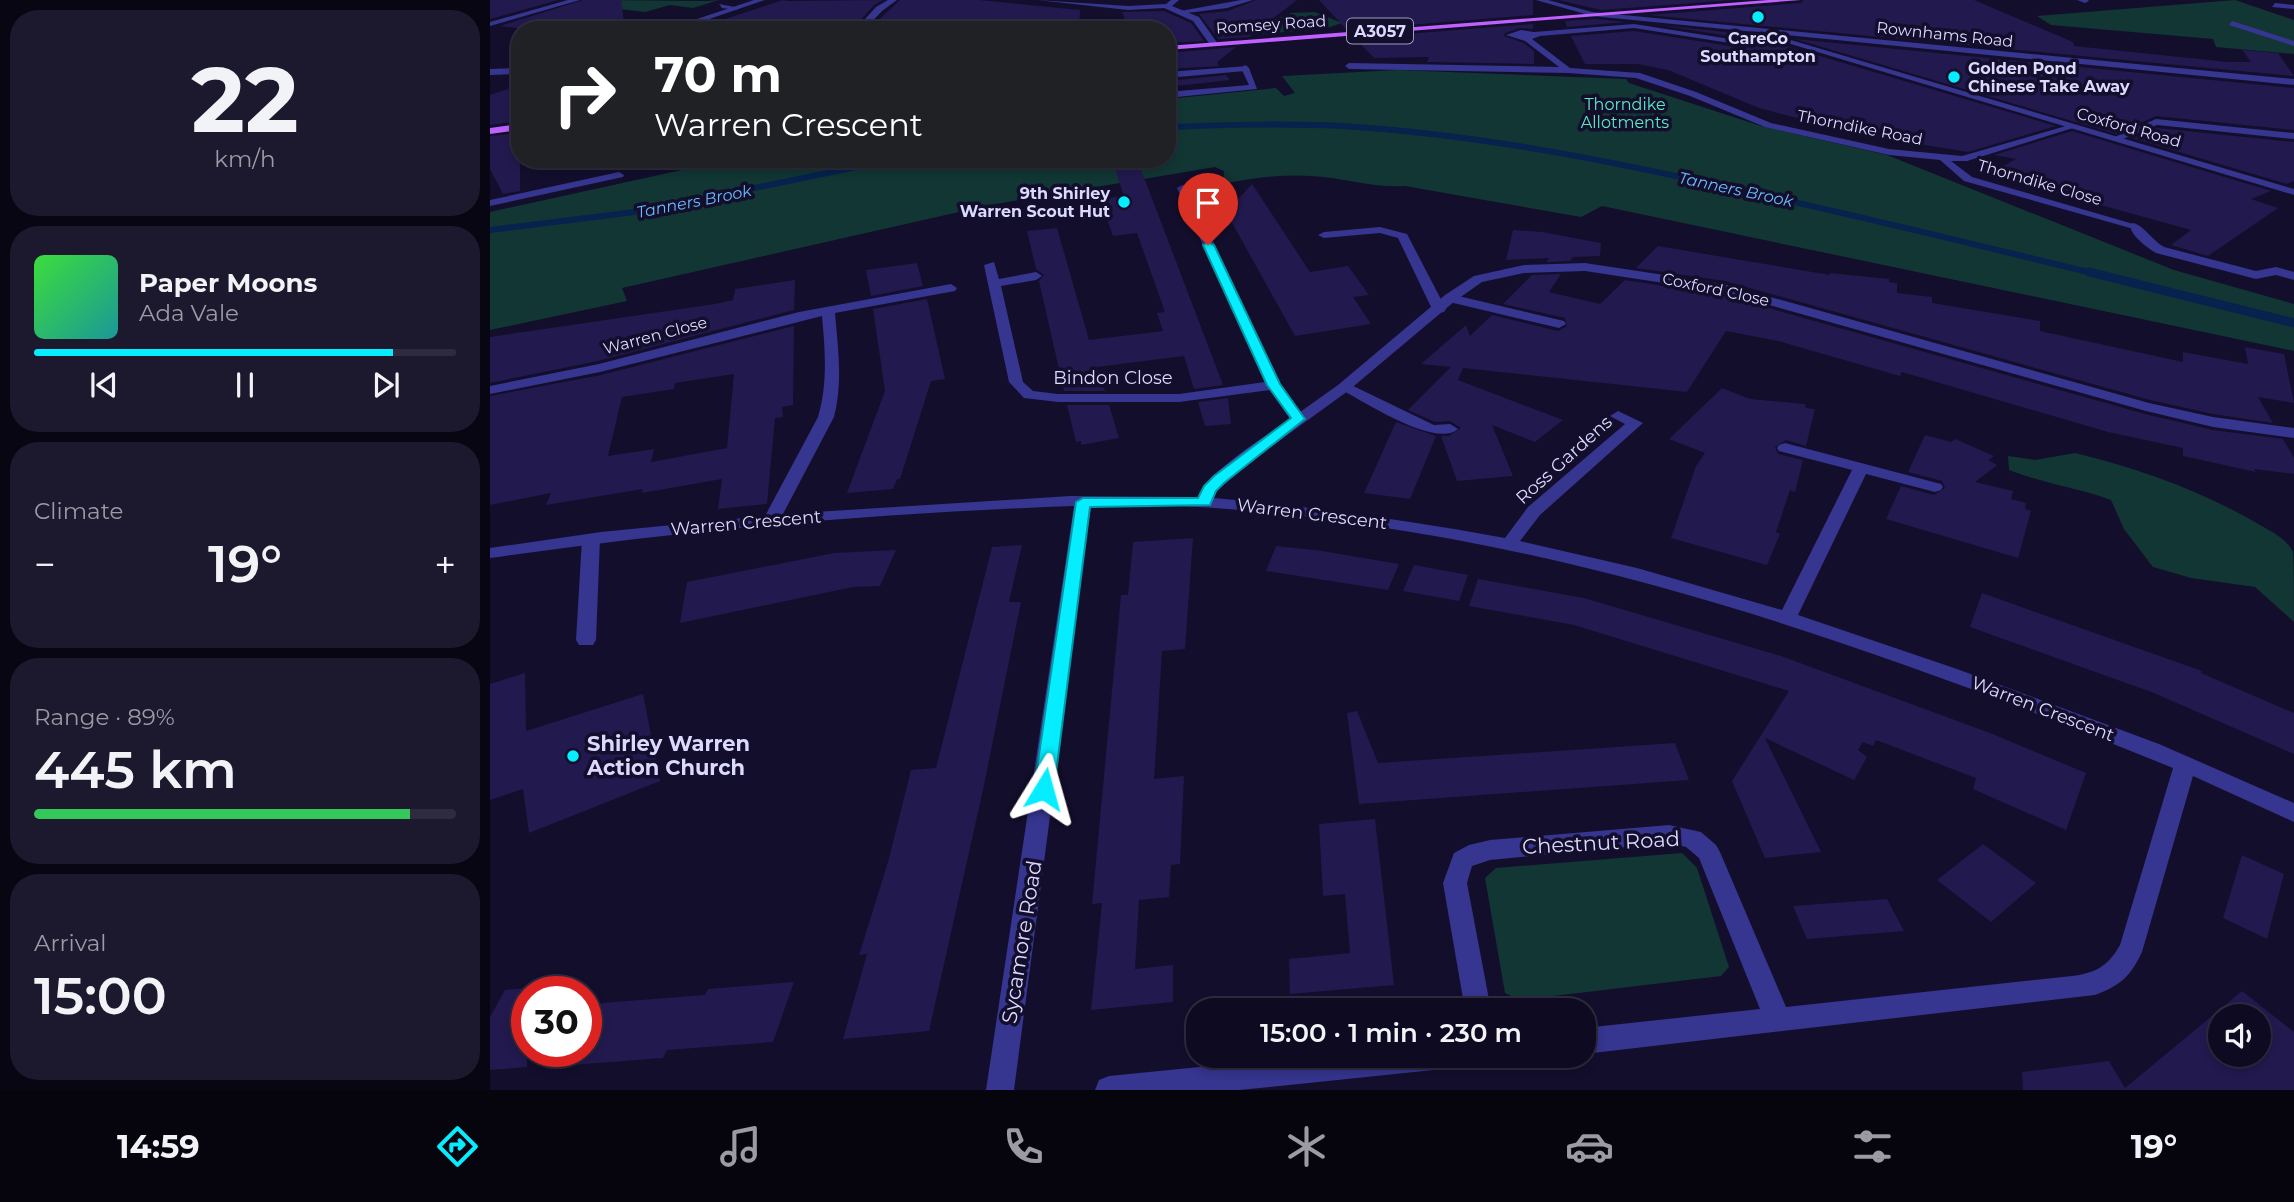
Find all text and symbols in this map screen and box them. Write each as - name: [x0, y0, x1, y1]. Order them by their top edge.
- marker: CareCo Southampton: [1750, 9, 1766, 25]
- street label: Romsey Road: [1215, 11, 1327, 38]
- street label: Rownhams Road: [1876, 18, 2014, 51]
- road number: A3057: [1347, 19, 1413, 44]
- place label: CareCo Southampton: [1700, 29, 1816, 66]
- text: 22: [191, 44, 299, 155]
- text: 70 m: [654, 45, 782, 104]
- icon: right: [539, 49, 630, 140]
- place label: Golden Pond Chinese Take Away: [1968, 59, 2130, 96]
- marker: Golden Pond Chinese Take Away: [1946, 69, 1962, 85]
- park label: Thorndike Allotments: [1581, 95, 1669, 132]
- street label: Coxford Road: [2074, 104, 2183, 151]
- text: Warren Crescent: [654, 105, 923, 144]
- street label: Thorndike Road: [1796, 106, 1924, 149]
- text: km/h: [214, 145, 276, 173]
- street label: Thorndike Close: [1975, 156, 2104, 209]
- water label: Tanners Brook: [1677, 168, 1796, 211]
- pin: [1178, 173, 1238, 245]
- water label: Tanners Brook: [635, 181, 755, 222]
- place label: 9th Shirley Warren Scout Hut: [960, 184, 1110, 221]
- icon: arrive: [1189, 184, 1227, 222]
- marker: 9th Shirley Warren Scout Hut: [1116, 194, 1132, 210]
- text: Paper Moons: [139, 267, 317, 299]
- street label: Coxford Close: [1661, 269, 1771, 310]
- text: Ada Vale: [139, 299, 239, 327]
- street label: Warren Close: [601, 313, 709, 358]
- icon: previous: [85, 366, 123, 404]
- icon: pause: [226, 366, 264, 404]
- icon: next: [367, 366, 405, 404]
- street label: Bindon Close: [1053, 367, 1173, 389]
- street label: Ross Gardens: [1511, 411, 1617, 509]
- street label: Warren Crescent: [1236, 494, 1388, 534]
- text: Climate: [34, 497, 123, 525]
- street label: Warren Crescent: [670, 505, 822, 541]
- text: 19°: [208, 532, 282, 595]
- text: −: [34, 541, 56, 588]
- text: +: [434, 541, 456, 588]
- street label: Warren Crescent: [1968, 672, 2118, 746]
- text: Range · 89%: [34, 703, 175, 731]
- place label: Shirley Warren Action Church: [586, 731, 750, 780]
- text: 445 km: [34, 738, 237, 801]
- marker: Shirley Warren Action Church: [565, 748, 581, 764]
- position arrow: [1007, 752, 1081, 826]
- street label: Chestnut Road: [1522, 826, 1680, 859]
- street label: Sycamore Road: [996, 859, 1047, 1025]
- text: Arrival: [34, 929, 107, 957]
- text: 15:00: [34, 964, 167, 1027]
- speed limit sign: 30: [511, 976, 602, 1067]
- map controls: [2208, 1004, 2271, 1067]
- button: sound: [2208, 1004, 2271, 1067]
- text: 15:00 · 1 min · 230 m: [1260, 1017, 1522, 1049]
- icon: directions: [433, 1122, 482, 1171]
- icon: music: [716, 1122, 765, 1171]
- icon: phone: [999, 1122, 1048, 1171]
- icon: climate: [1282, 1122, 1331, 1171]
- icon: car: [1565, 1122, 1614, 1171]
- icon: filters: [1848, 1122, 1897, 1171]
- text: 14:59: [117, 1127, 200, 1166]
- text: 19°: [2131, 1127, 2177, 1166]

